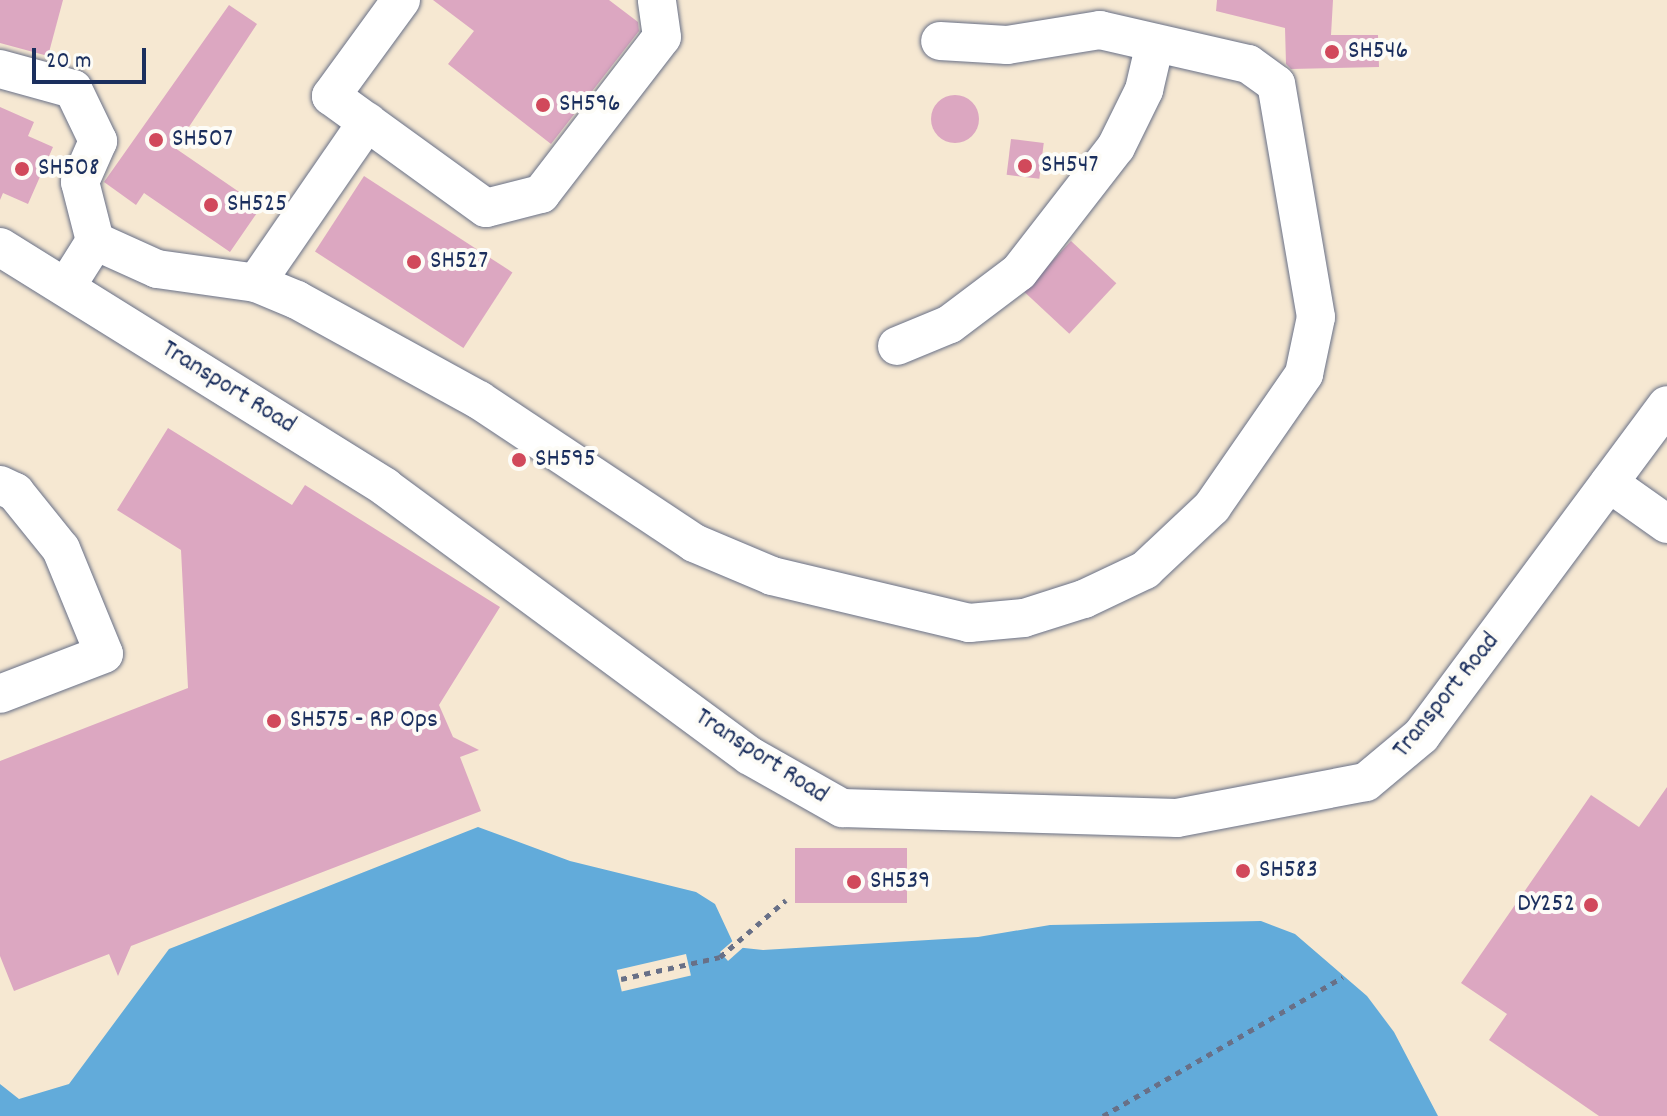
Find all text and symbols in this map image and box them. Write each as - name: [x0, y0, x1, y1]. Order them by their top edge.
- scale bar: [36, 32, 150, 82]
- place label: SH546: [1348, 36, 1408, 68]
- marker: SH546: [1323, 43, 1341, 61]
- text: 20 m: [46, 45, 92, 79]
- place label: SH596: [559, 89, 620, 121]
- marker: SH596: [534, 96, 552, 114]
- place label: SH507: [172, 124, 233, 156]
- marker: SH507: [147, 131, 165, 149]
- place label: SH547: [1041, 150, 1099, 182]
- place label: SH508: [38, 153, 99, 185]
- marker: SH547: [1016, 157, 1034, 175]
- marker: SH508: [13, 160, 31, 178]
- place label: SH525: [227, 189, 287, 221]
- marker: SH525: [202, 196, 220, 214]
- place label: SH527: [430, 246, 488, 278]
- marker: SH527: [405, 253, 423, 271]
- street label: Transport Road: [155, 334, 301, 442]
- place label: SH595: [535, 444, 596, 476]
- marker: SH595: [510, 451, 528, 469]
- street label: Transport Road: [1387, 627, 1507, 765]
- street label: Transport Road: [689, 702, 833, 812]
- place label: SH575 - RP Ops: [290, 705, 438, 737]
- marker: SH575 - RP Ops: [265, 712, 283, 730]
- place label: SH583: [1259, 855, 1318, 887]
- marker: SH583: [1234, 862, 1252, 880]
- place label: SH539: [870, 866, 930, 898]
- marker: SH539: [845, 873, 863, 891]
- place label: DY252: [1517, 889, 1575, 921]
- marker: DY252: [1582, 896, 1600, 914]

